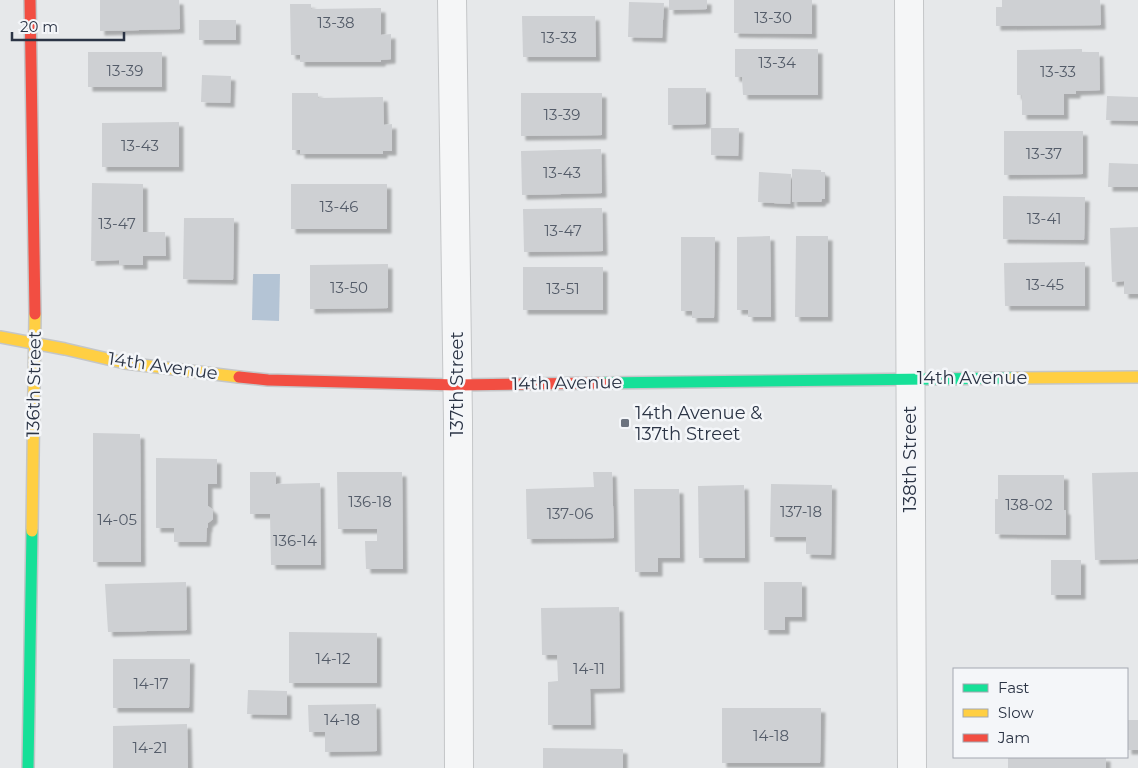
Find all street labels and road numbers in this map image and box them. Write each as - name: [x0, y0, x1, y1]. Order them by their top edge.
- street label: 136th Street: [22, 331, 46, 437]
- street label: 137th Street: [446, 331, 468, 437]
- street label: 14th Avenue: [107, 347, 219, 385]
- street label: 14th Avenue: [917, 367, 1027, 389]
- street label: 14th Avenue: [512, 371, 623, 395]
- street label: 138th Street: [899, 406, 921, 512]

